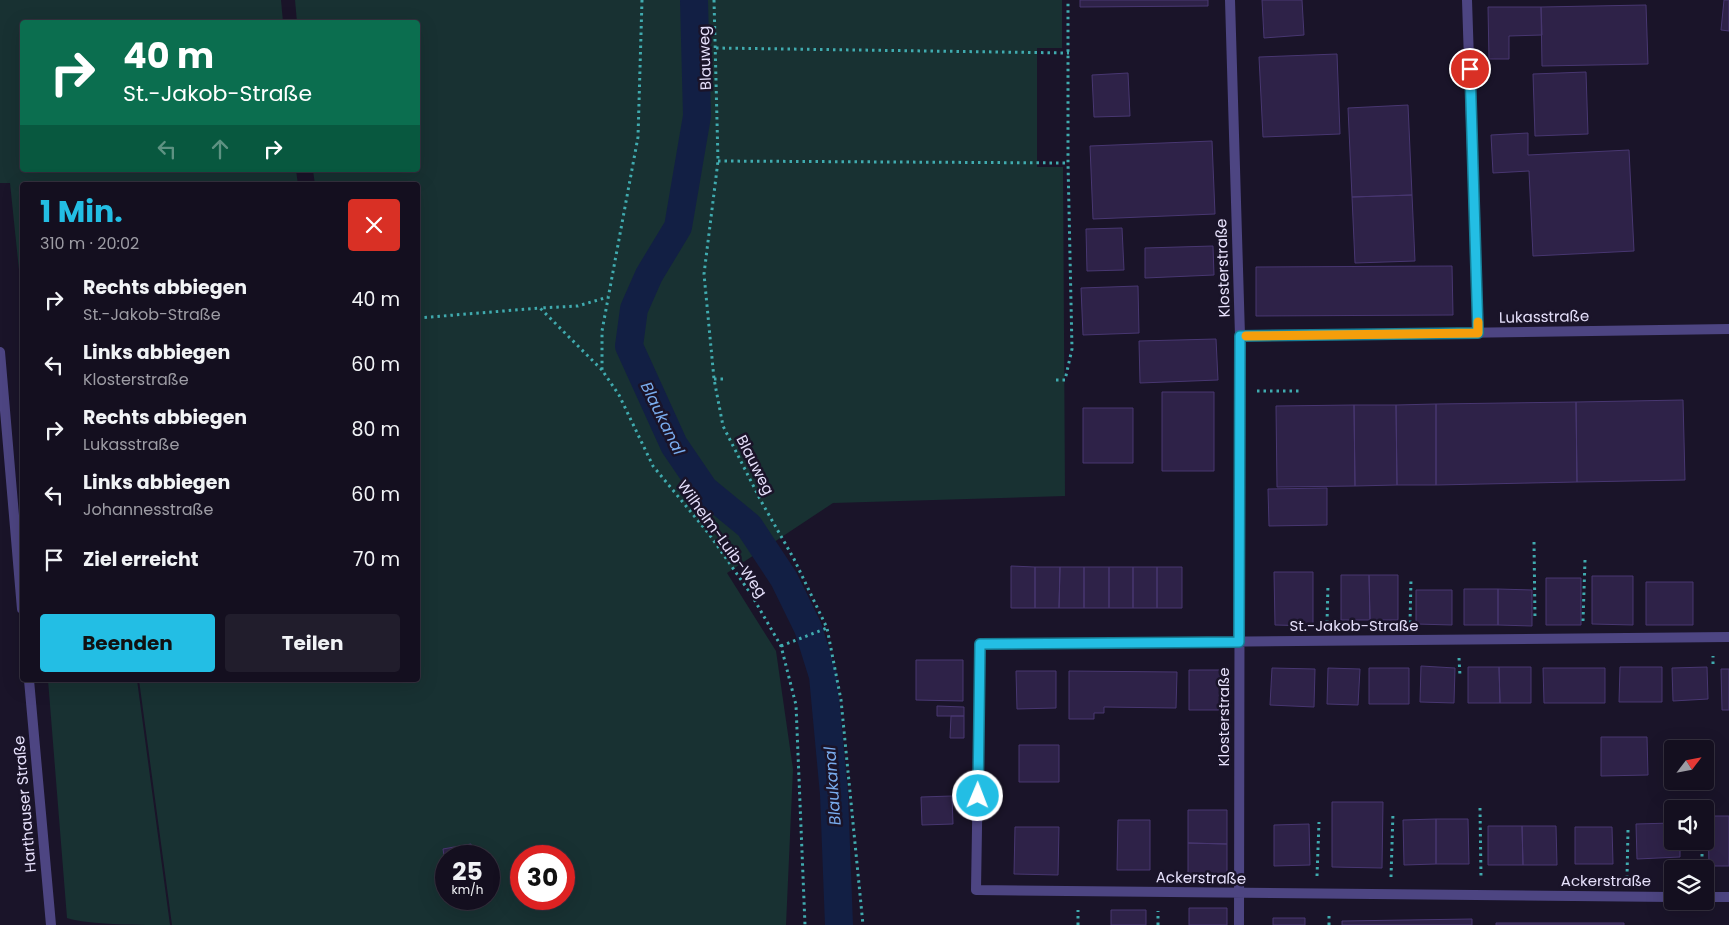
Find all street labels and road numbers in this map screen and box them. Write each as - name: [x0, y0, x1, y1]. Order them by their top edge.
- street label: Blauweg: [693, 25, 716, 91]
- street label: Klosterstraße: [1210, 218, 1235, 318]
- street label: Lukasstraße: [1499, 305, 1589, 328]
- street label: Blauweg: [731, 431, 779, 498]
- street label: Wilhelm-Luib-Weg: [673, 476, 772, 602]
- street label: St.-Jakob-Straße: [1289, 615, 1419, 636]
- street label: Klosterstraße: [1213, 667, 1234, 767]
- street label: Harthauser Straße: [8, 735, 41, 873]
- street label: Ackerstraße: [1156, 866, 1246, 889]
- street label: Ackerstraße: [1561, 870, 1651, 891]

